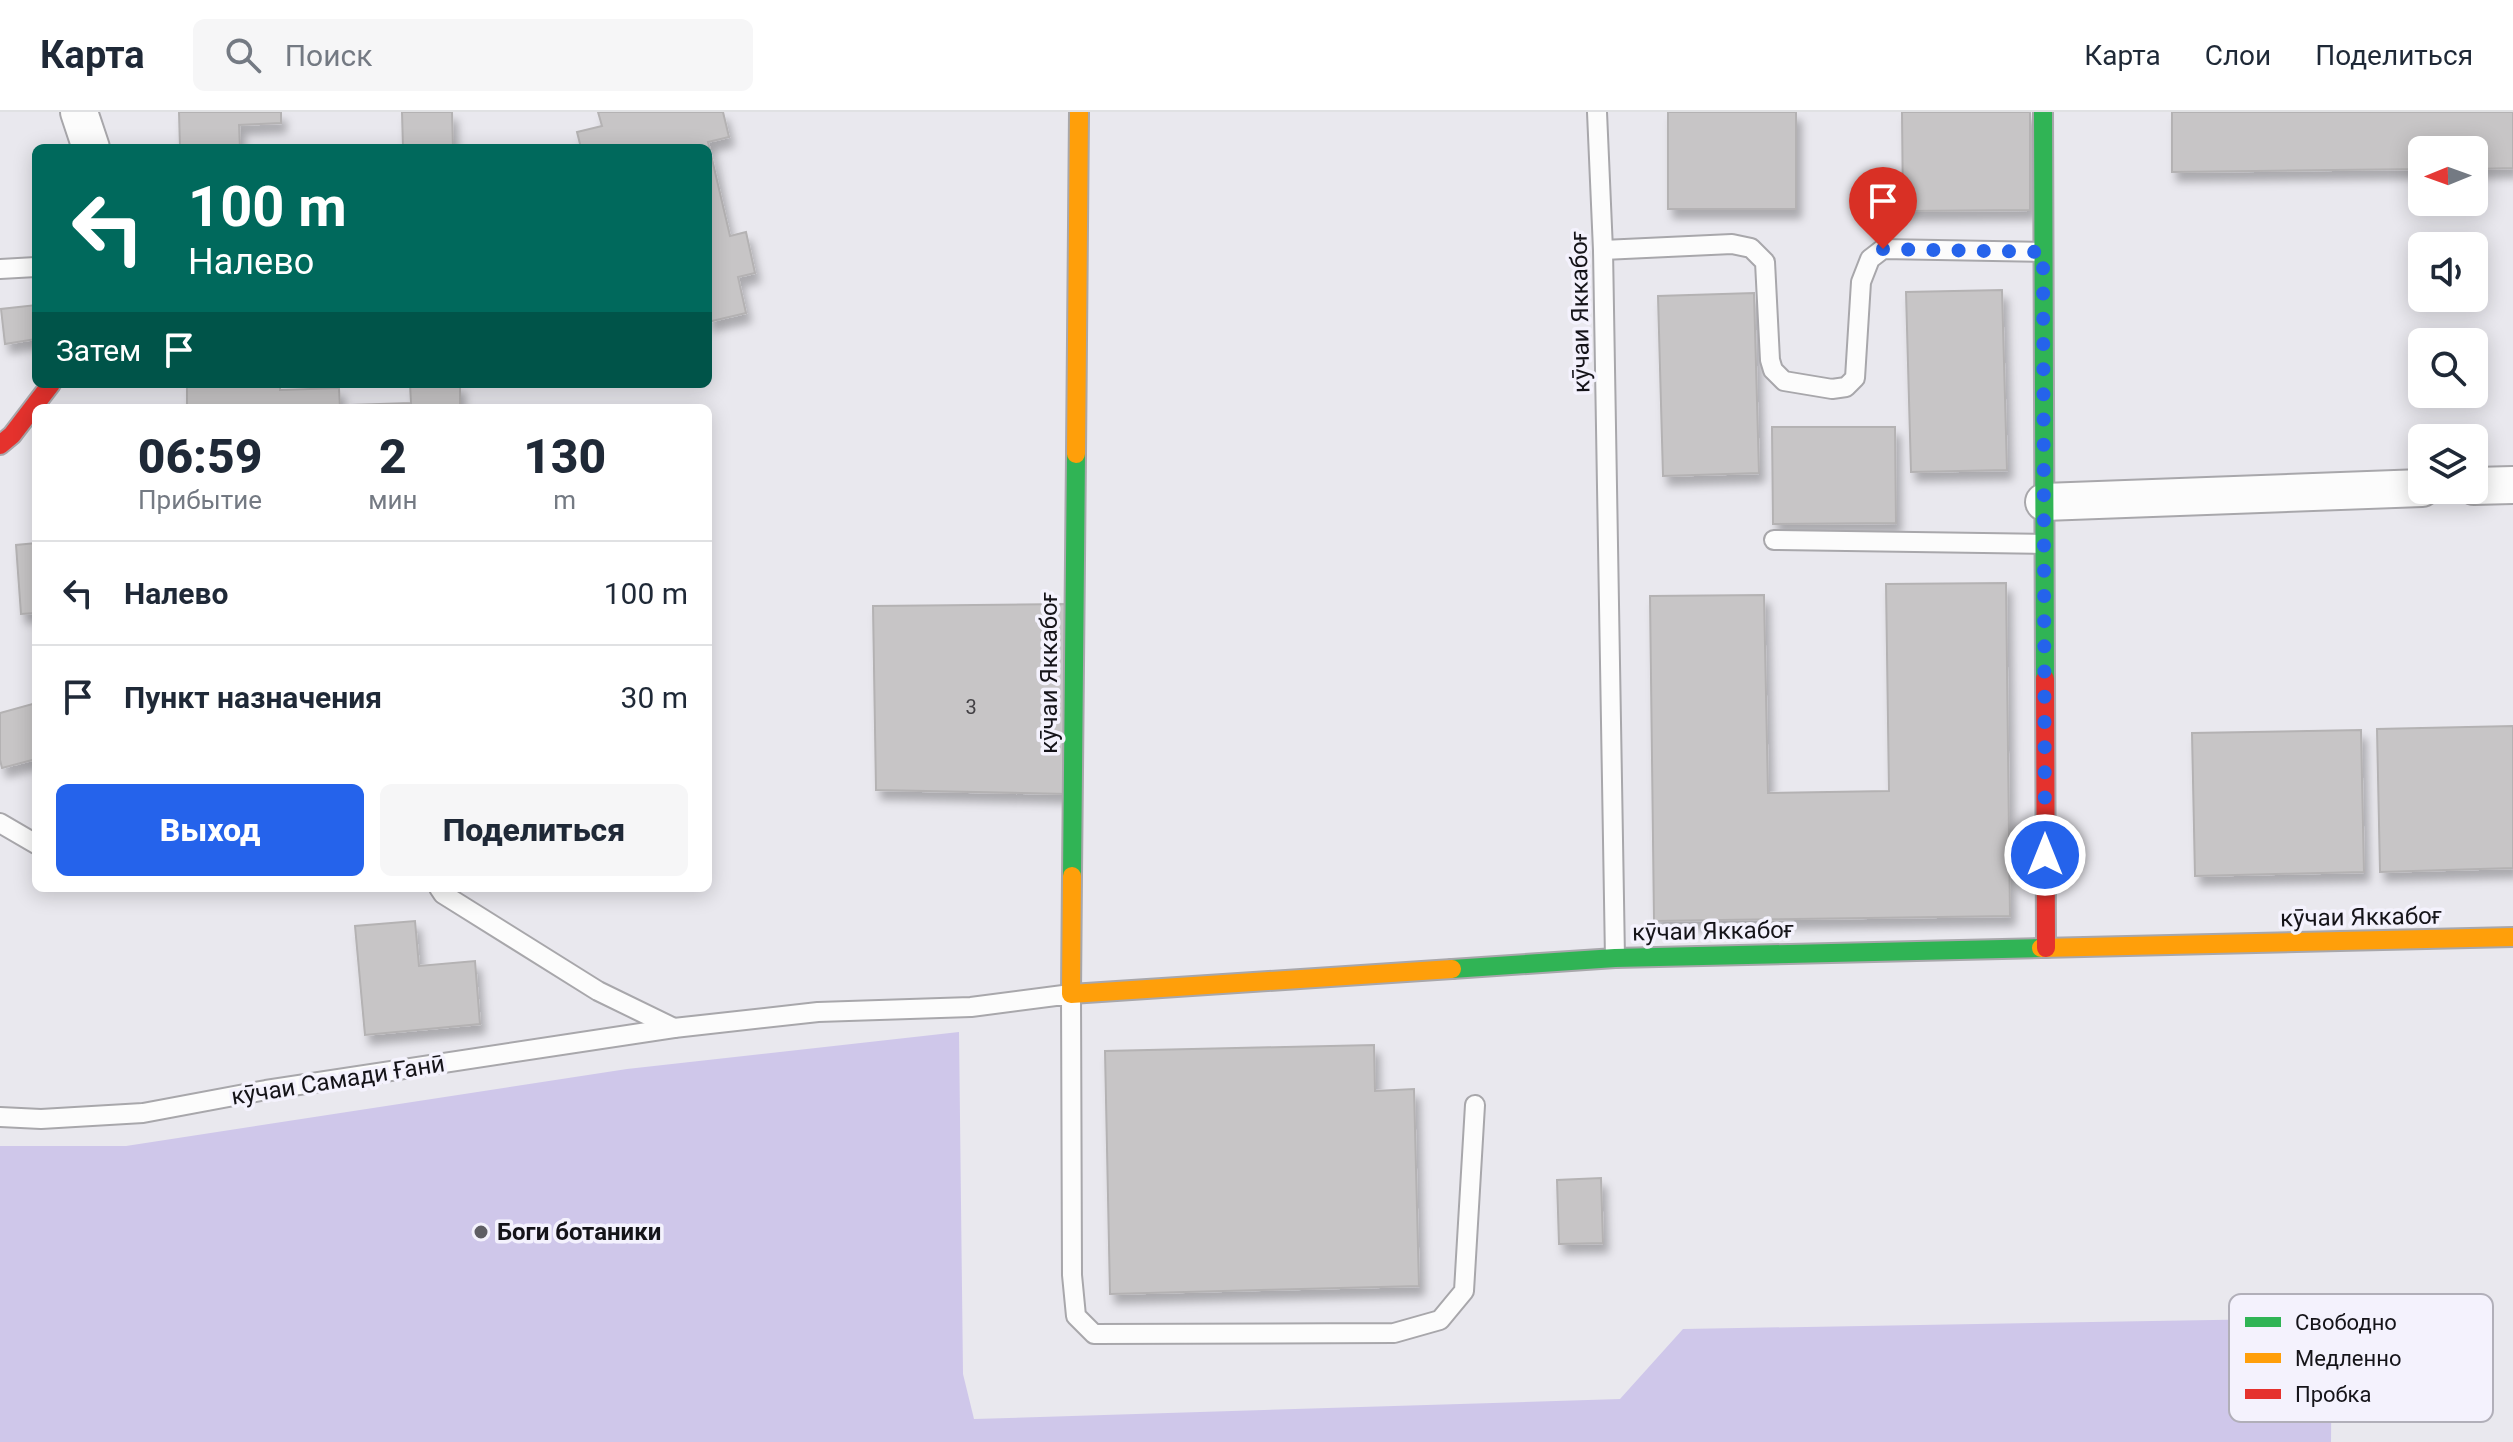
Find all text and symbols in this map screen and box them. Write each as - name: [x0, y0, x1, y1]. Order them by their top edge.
- search box: [193, 19, 753, 91]
- text: Карта: [40, 33, 145, 77]
- icon: search: [221, 33, 265, 77]
- text: Поиск: [285, 38, 372, 73]
- text: Карта: [2084, 39, 2161, 72]
- text: Слои: [2205, 39, 2271, 72]
- text: Поделиться: [2315, 39, 2473, 72]
- north arrow: [2408, 136, 2488, 216]
- map controls: [2408, 136, 2488, 504]
- pin: [1849, 167, 1917, 249]
- text: 100 m: [188, 174, 347, 240]
- icon: left: [56, 176, 160, 280]
- icon: arrive: [1861, 179, 1905, 223]
- street label: кӯчаи Яккабоғ: [1565, 231, 1595, 393]
- button: sound: [2408, 232, 2488, 312]
- text: Налево: [188, 241, 314, 283]
- icon: arrive: [157, 328, 201, 372]
- button: search: [2408, 328, 2488, 408]
- text: Затем: [56, 333, 141, 368]
- button: layers: [2408, 424, 2488, 504]
- text: 06:59: [138, 428, 262, 485]
- text: 2: [379, 428, 407, 485]
- text: 130: [523, 428, 606, 485]
- text: Прибытие: [138, 485, 262, 515]
- text: мин: [368, 485, 417, 515]
- text: m: [553, 485, 576, 515]
- icon: left: [56, 571, 100, 615]
- text: Налево: [124, 576, 228, 611]
- text: 100 m: [604, 576, 688, 611]
- street label: кӯчаи Яккабоғ: [1035, 592, 1063, 754]
- icon: arrive: [56, 675, 100, 719]
- text: Пункт назначения: [124, 680, 382, 715]
- text: 30 m: [621, 680, 688, 715]
- house number: 3: [965, 695, 977, 719]
- button: Выход: [56, 784, 364, 876]
- button: Поделиться: [380, 784, 688, 876]
- position arrow: [2003, 813, 2087, 897]
- street label: кӯчаи Яккабоғ: [2280, 902, 2442, 932]
- street label: кӯчаи Яккабоғ: [1632, 916, 1794, 946]
- street label: кӯчаи Самади Ғанӣ: [229, 1049, 447, 1111]
- place label: Боги ботаники: [497, 1218, 661, 1246]
- marker: Боги ботаники: [472, 1223, 490, 1241]
- legend: [2229, 1294, 2493, 1422]
- text: Свободно: [2295, 1310, 2397, 1335]
- text: Медленно: [2295, 1346, 2401, 1371]
- text: Пробка: [2295, 1382, 2371, 1407]

